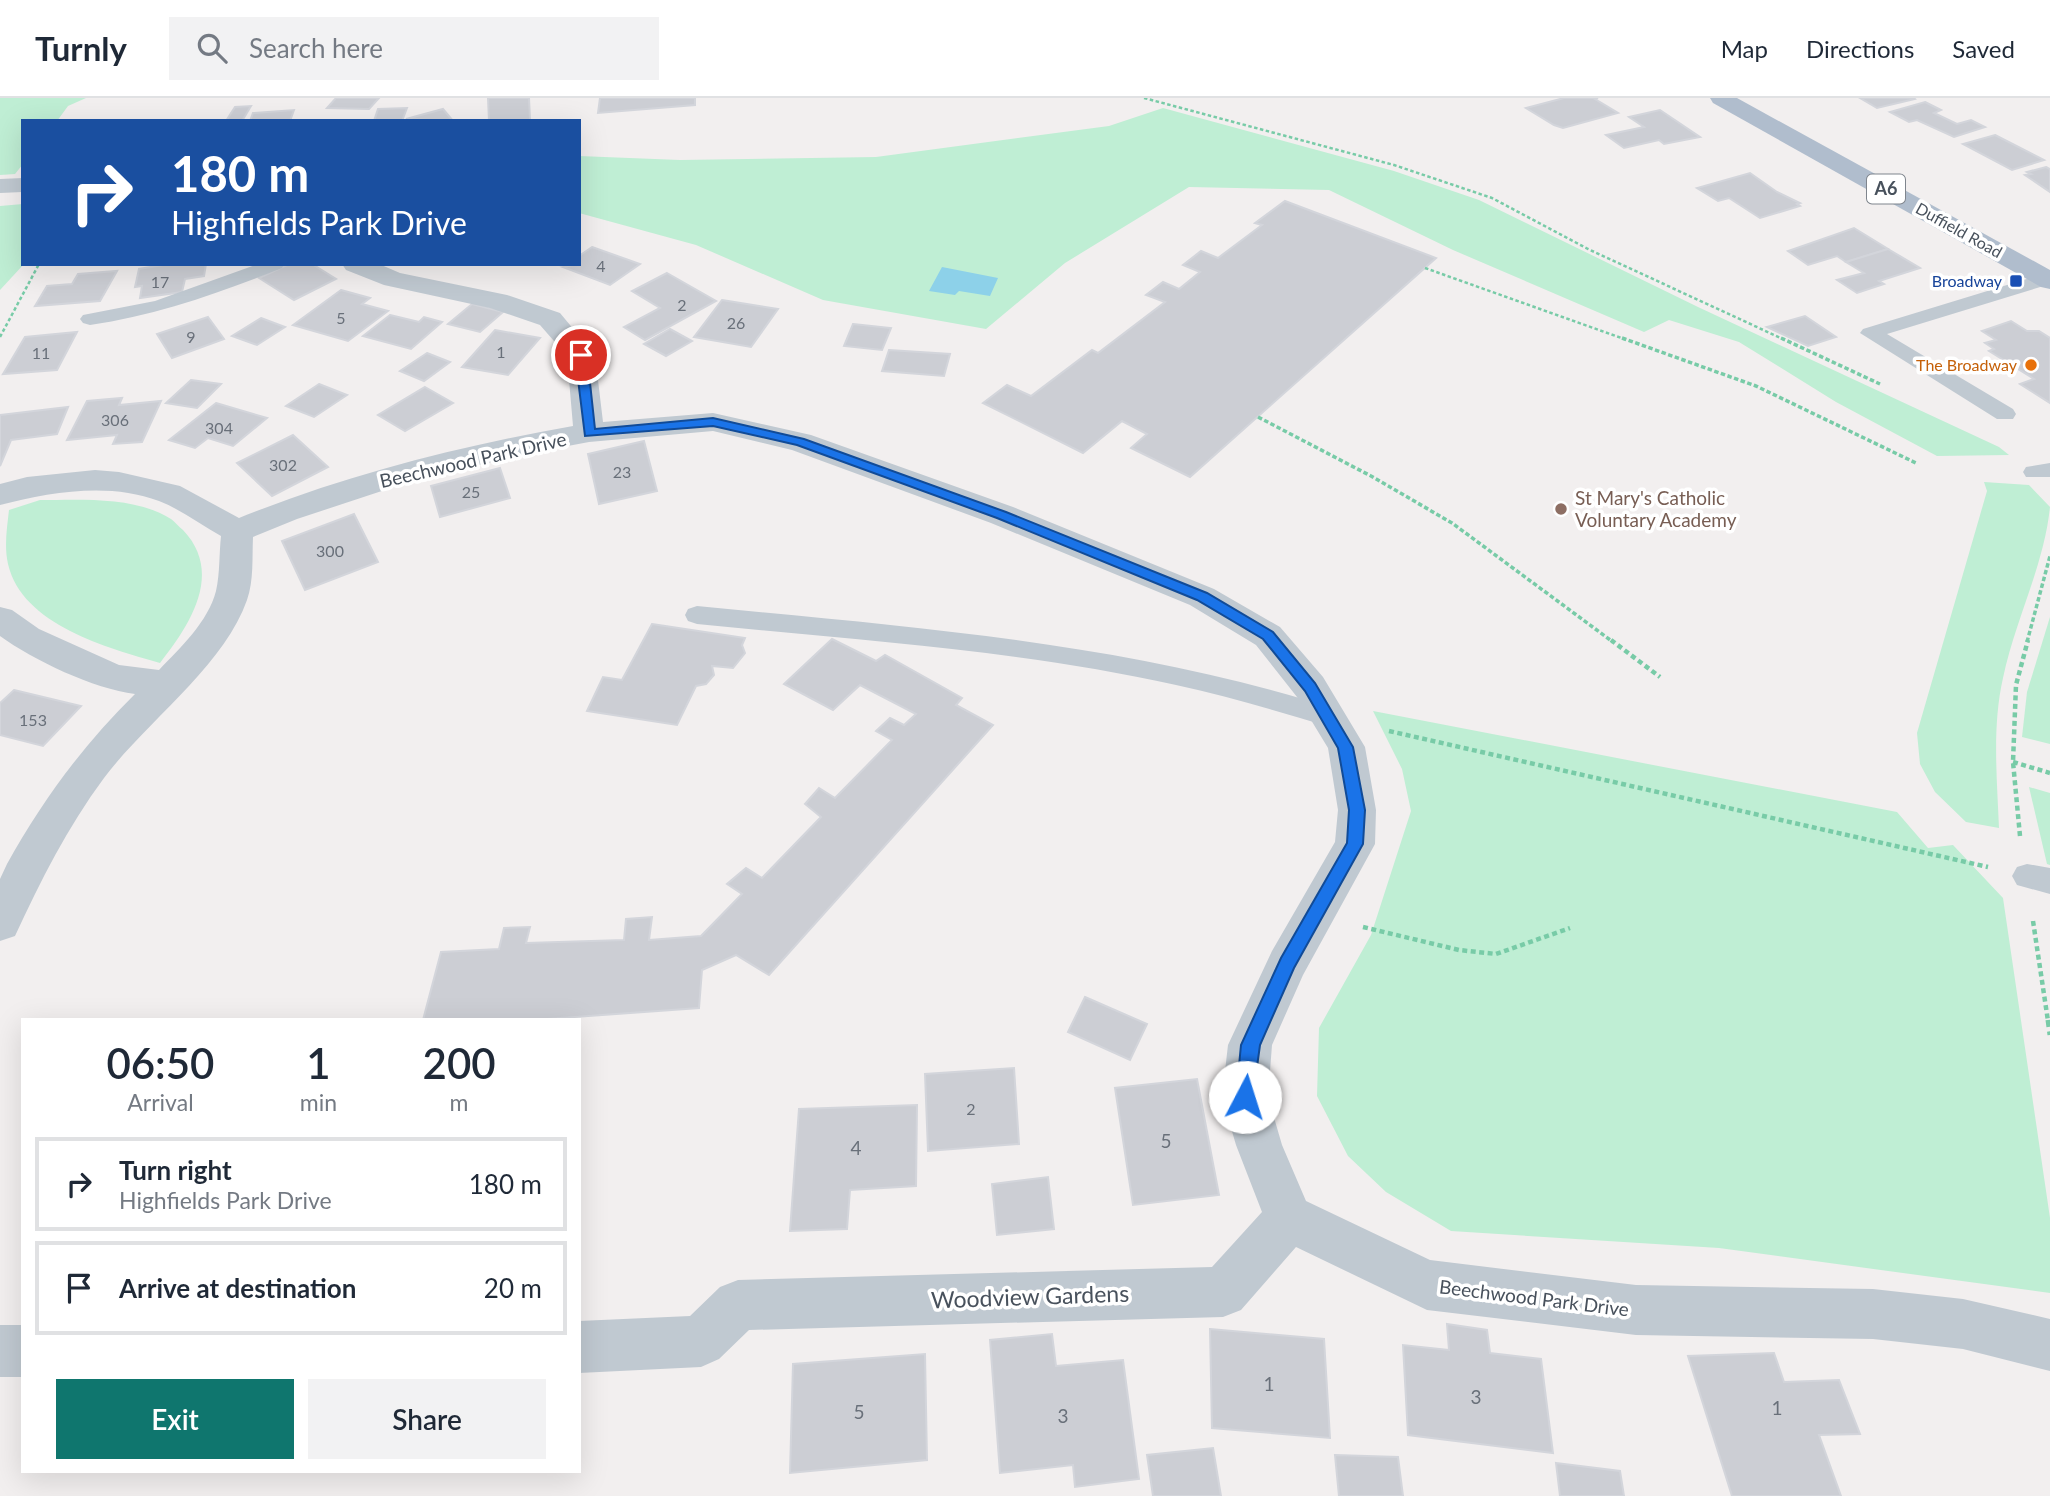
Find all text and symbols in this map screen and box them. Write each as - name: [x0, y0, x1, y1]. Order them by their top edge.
- search box: [169, 17, 659, 80]
- text: Turnly: [35, 28, 127, 68]
- icon: search: [193, 29, 231, 67]
- text: Search here: [249, 32, 383, 64]
- text: Map: [1721, 34, 1768, 63]
- text: Directions: [1806, 34, 1914, 63]
- text: Saved: [1952, 34, 2015, 63]
- text: 180 m: [171, 144, 309, 202]
- icon: right: [56, 147, 147, 238]
- road number: A6: [1867, 174, 1905, 204]
- street label: Duffield Road: [1913, 198, 2006, 261]
- text: Highfields Park Drive: [171, 203, 467, 242]
- house number: 4: [596, 256, 606, 275]
- place label: Broadway: [1932, 271, 2003, 290]
- house number: 17: [151, 272, 169, 291]
- marker: Broadway: [2008, 273, 2024, 289]
- house number: 2: [677, 295, 687, 314]
- house number: 5: [336, 308, 346, 327]
- house number: 26: [727, 313, 745, 332]
- pin: [551, 325, 611, 385]
- house number: 9: [186, 327, 196, 346]
- icon: arrive: [562, 336, 600, 374]
- house number: 1: [496, 342, 506, 361]
- house number: 11: [32, 343, 50, 362]
- place label: The Broadway: [1916, 355, 2018, 374]
- marker: The Broadway: [2023, 357, 2039, 373]
- house number: 306: [101, 410, 129, 429]
- house number: 304: [205, 418, 233, 437]
- street label: Beechwood Park Drive: [377, 427, 569, 492]
- house number: 302: [269, 455, 297, 474]
- house number: 23: [613, 462, 631, 481]
- house number: 25: [462, 482, 480, 501]
- place label: St Mary's Catholic Voluntary Academy: [1575, 486, 1737, 531]
- marker: St Mary's Catholic Voluntary Academy: [1553, 501, 1569, 517]
- house number: 300: [316, 541, 344, 560]
- house number: 153: [19, 710, 47, 729]
- text: 06:50: [106, 1038, 214, 1088]
- text: 1: [306, 1038, 331, 1088]
- text: 200: [423, 1038, 496, 1088]
- position arrow: [1208, 1060, 1282, 1134]
- text: Arrival: [127, 1088, 194, 1116]
- text: min: [300, 1088, 337, 1116]
- text: m: [450, 1088, 469, 1116]
- house number: 2: [966, 1099, 976, 1118]
- house number: 5: [1160, 1129, 1172, 1152]
- house number: 4: [850, 1136, 862, 1159]
- text: Turn right: [119, 1154, 232, 1186]
- icon: right: [60, 1165, 98, 1203]
- text: 180 m: [469, 1168, 542, 1200]
- text: Highfields Park Drive: [119, 1186, 332, 1214]
- icon: arrive: [60, 1269, 98, 1307]
- text: Arrive at destination: [119, 1272, 356, 1304]
- text: 20 m: [484, 1272, 542, 1304]
- street label: Beechwood Park Drive: [1438, 1274, 1630, 1321]
- street label: Woodview Gardens: [930, 1279, 1130, 1313]
- house number: 1: [1263, 1372, 1275, 1395]
- button: Exit: [56, 1379, 294, 1459]
- button: Share: [308, 1379, 546, 1459]
- house number: 3: [1470, 1385, 1482, 1408]
- house number: 1: [1771, 1396, 1783, 1419]
- house number: 5: [853, 1400, 865, 1423]
- house number: 3: [1057, 1404, 1069, 1427]

